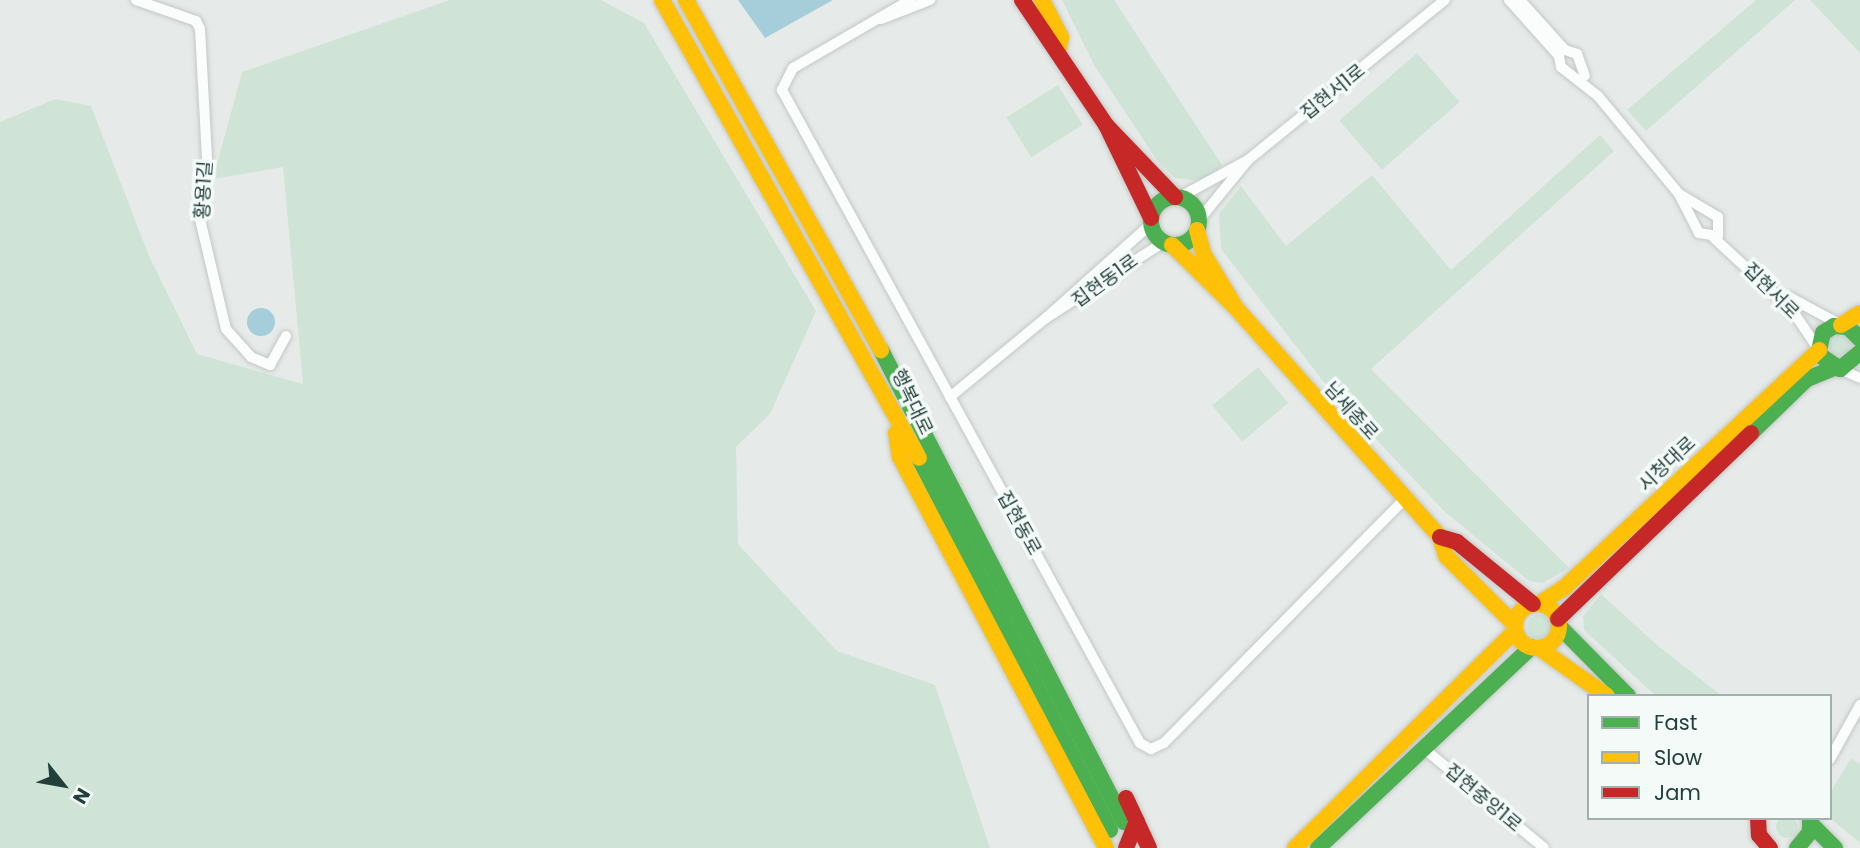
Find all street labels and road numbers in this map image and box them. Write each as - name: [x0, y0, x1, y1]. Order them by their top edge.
- street label: 집현서1로: [1296, 59, 1370, 125]
- street label: 황용1길: [191, 160, 217, 220]
- street label: 집현동1로: [1068, 249, 1142, 313]
- street label: 집현서로: [1738, 258, 1804, 324]
- street label: 행복대로: [886, 366, 938, 438]
- street label: 남세종로: [1319, 377, 1383, 445]
- street label: 시청대로: [1634, 432, 1700, 496]
- street label: 집현동로: [992, 487, 1046, 559]
- street label: 집현중앙1로: [1440, 759, 1526, 837]

